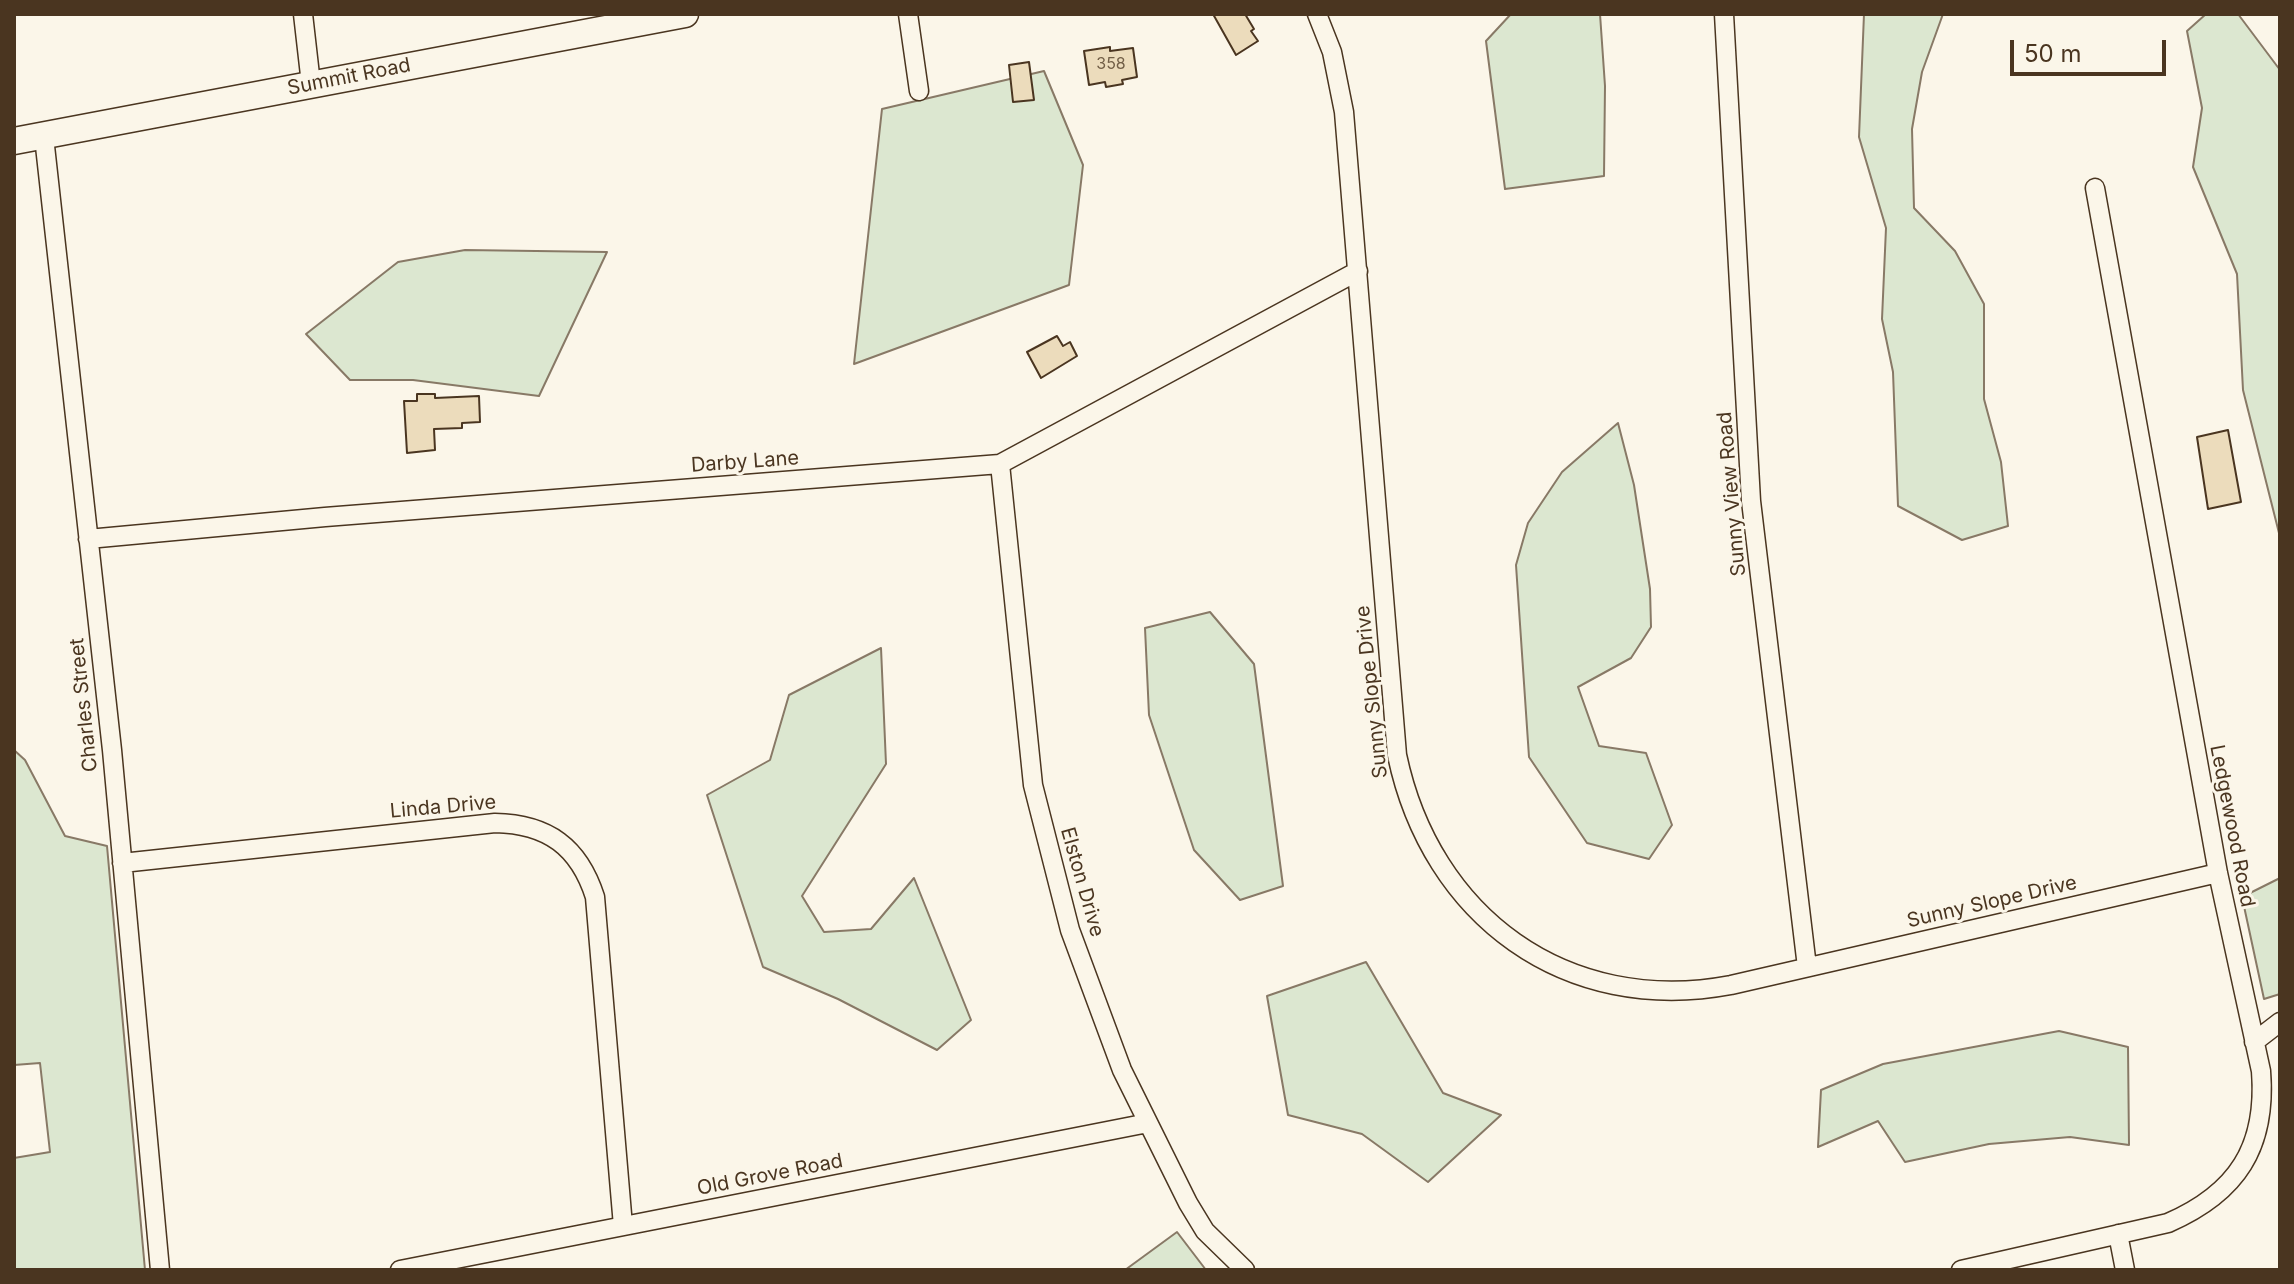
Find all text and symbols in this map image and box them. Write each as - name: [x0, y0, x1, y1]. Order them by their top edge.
- scale bar: [2014, 24, 2170, 74]
- text: 50 m: [2024, 39, 2082, 68]
- street label: Summit Road: [285, 53, 413, 101]
- house number: 358: [1096, 54, 1126, 74]
- street label: Sunny View Road: [1713, 411, 1751, 577]
- street label: Darby Lane: [690, 446, 800, 478]
- street label: Sunny Slope Drive: [1351, 604, 1393, 780]
- street label: Charles Street: [65, 637, 103, 773]
- street label: Ledgewood Road: [2204, 743, 2260, 909]
- street label: Linda Drive: [389, 790, 497, 824]
- street label: Elston Drive: [1055, 824, 1109, 940]
- street label: Sunny Slope Drive: [1905, 871, 2079, 933]
- street label: Old Grove Road: [695, 1149, 845, 1201]

